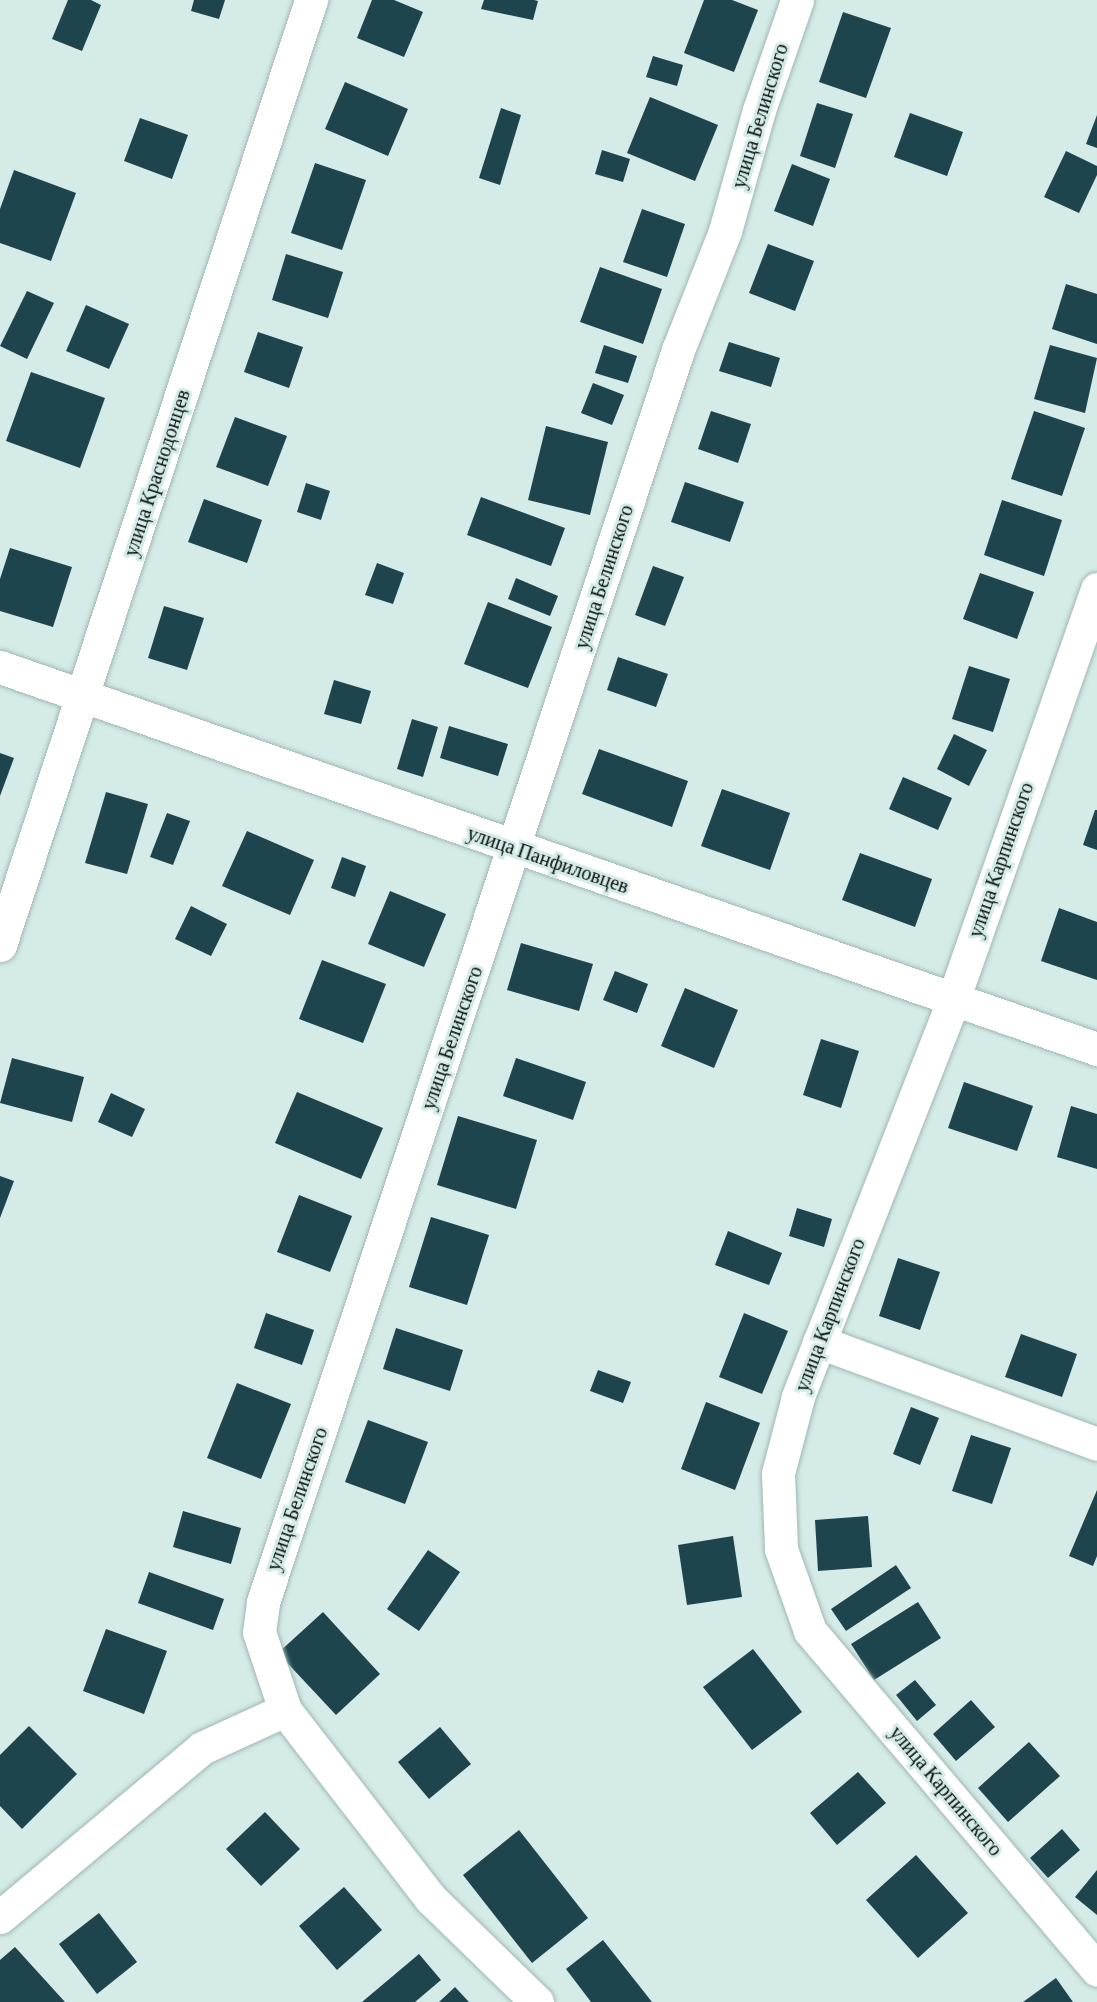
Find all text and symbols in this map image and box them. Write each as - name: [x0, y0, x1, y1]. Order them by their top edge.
- street label: улица Белинского: [727, 41, 793, 191]
- street label: улица Краснодонцев: [119, 386, 195, 560]
- street label: улица Белинского: [569, 502, 639, 652]
- street label: улица Карпинского: [963, 779, 1039, 941]
- street label: улица Панфиловцев: [464, 821, 632, 899]
- street label: улица Белинского: [416, 963, 488, 1113]
- street label: улица Карпинского: [790, 1235, 870, 1395]
- street label: улица Белинского: [261, 1424, 333, 1574]
- street label: улица Карпинского: [885, 1721, 1007, 1861]

